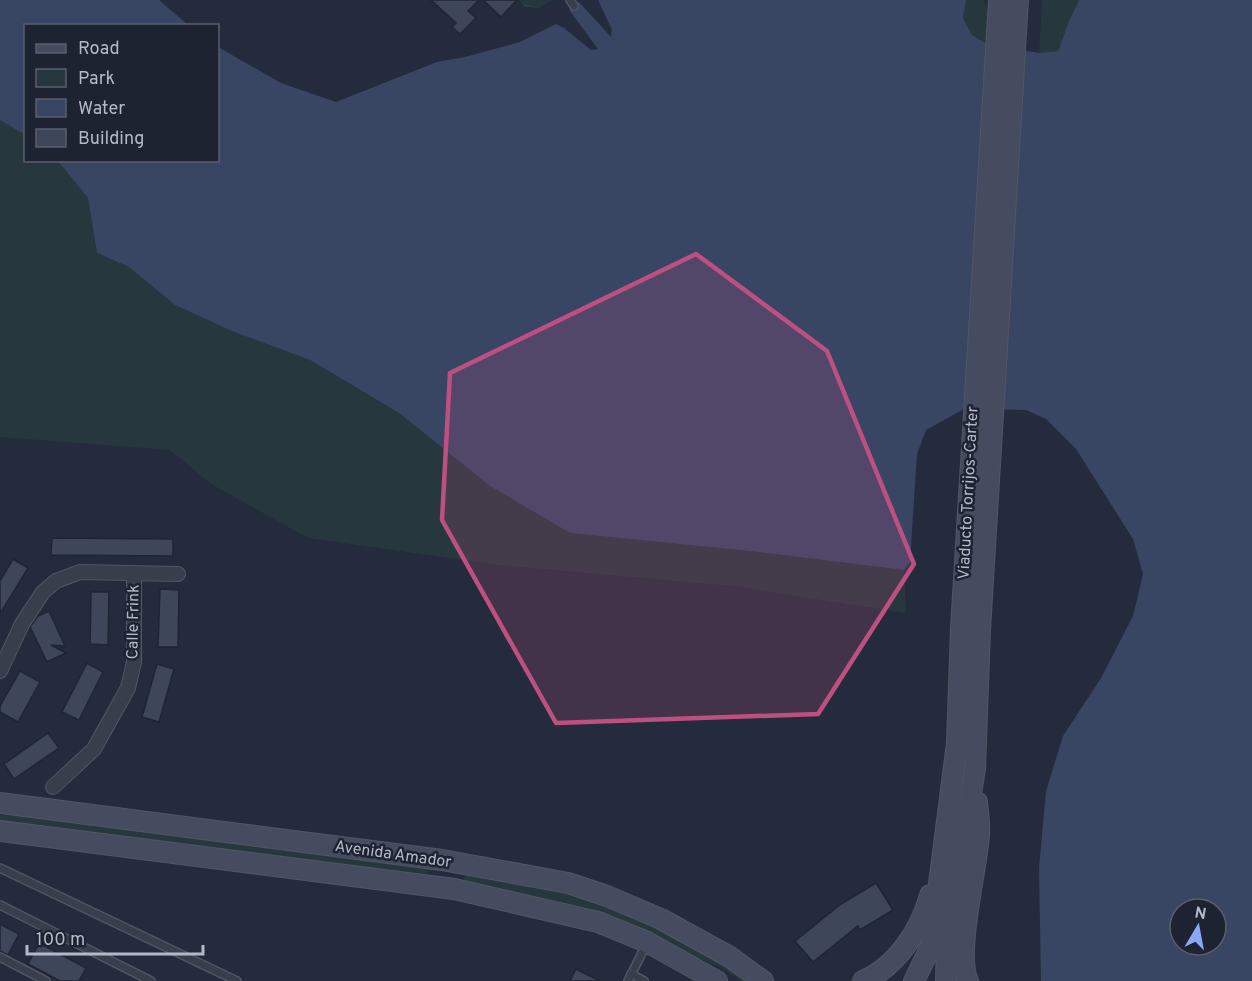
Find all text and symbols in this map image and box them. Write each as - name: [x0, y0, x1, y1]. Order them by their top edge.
- legend: [24, 24, 219, 162]
- text: Road: [78, 38, 120, 61]
- text: Park: [78, 68, 115, 91]
- text: Water: [78, 98, 125, 121]
- text: Building: [78, 128, 144, 151]
- street label: Viaducto Torrijos-Carter: [954, 406, 984, 580]
- street label: Calle Frink: [123, 584, 145, 660]
- street label: Avenida Amador: [333, 837, 453, 873]
- north arrow: [1168, 897, 1228, 957]
- text: N: [1193, 903, 1208, 925]
- scale bar: [27, 918, 202, 956]
- text: 100 m: [36, 929, 85, 952]

